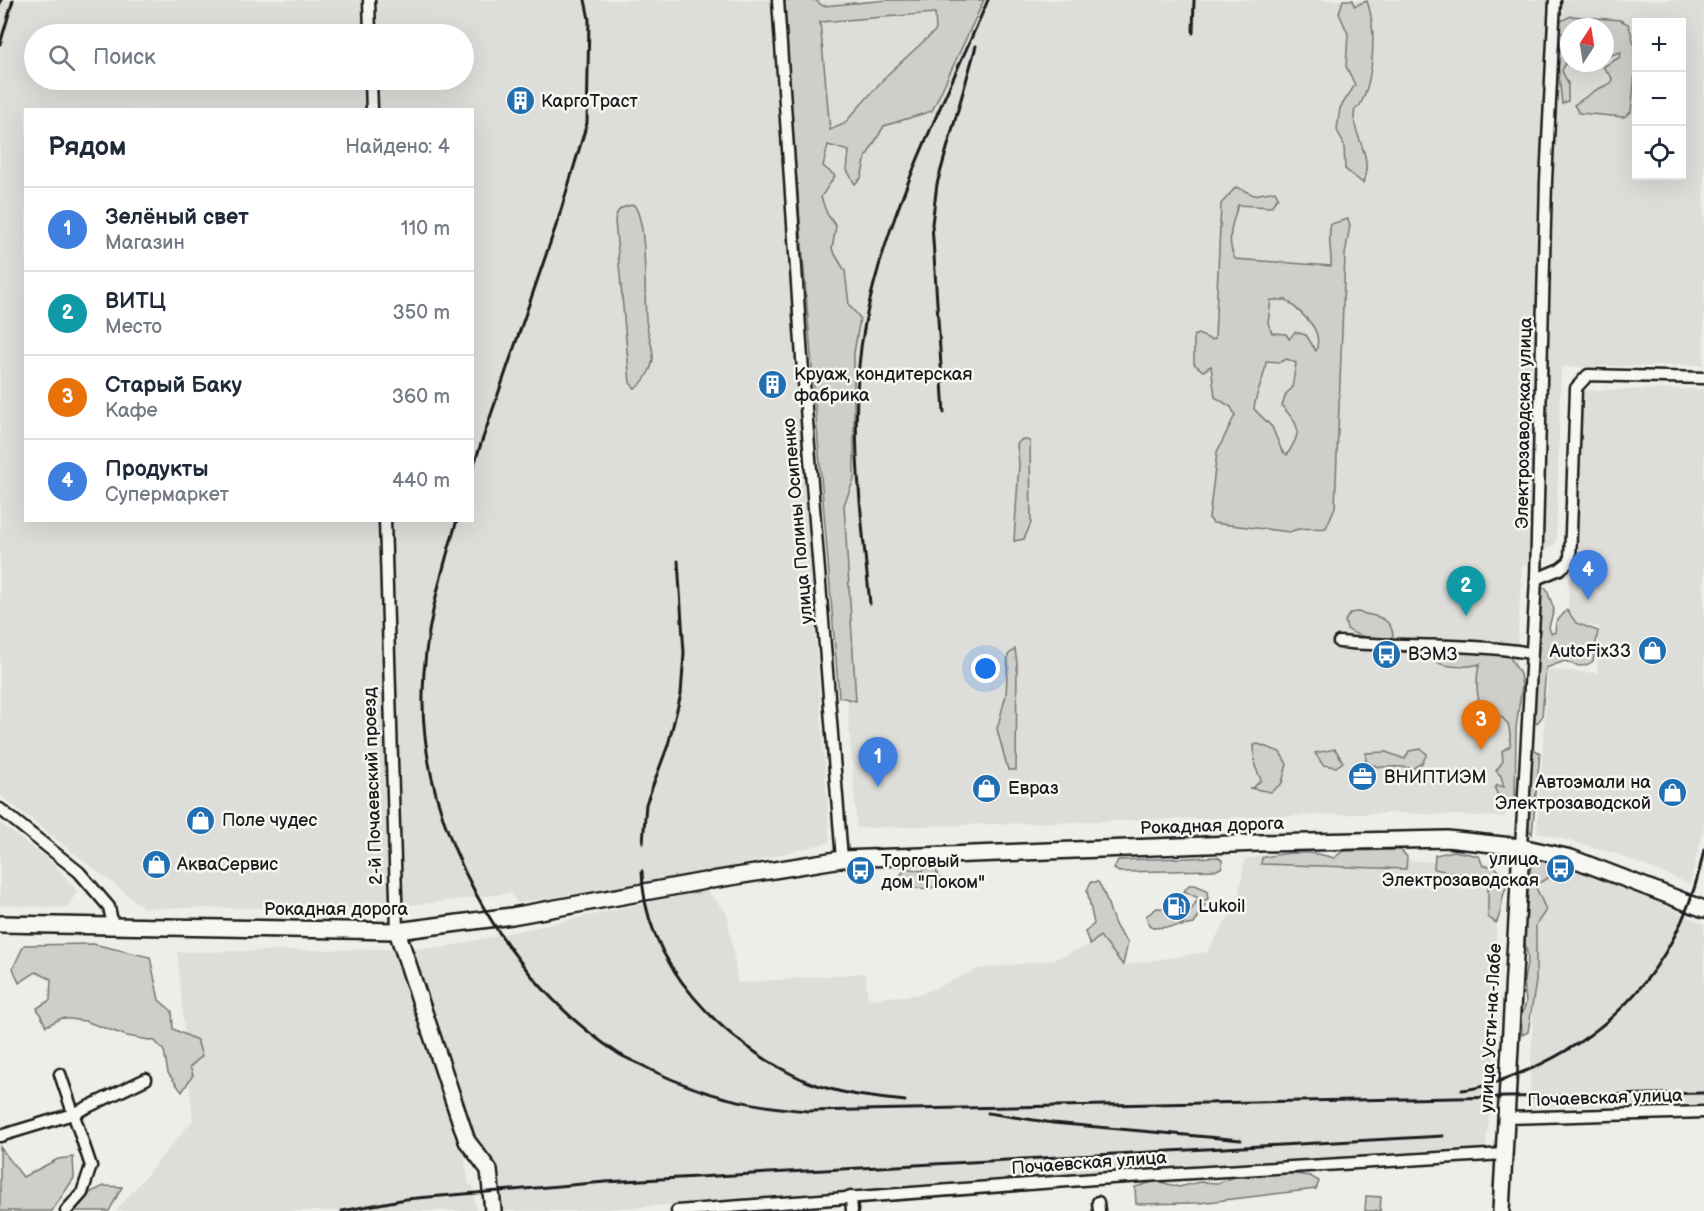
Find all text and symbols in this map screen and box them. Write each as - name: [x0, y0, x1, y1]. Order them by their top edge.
- north arrow: [1560, 18, 1614, 72]
- map controls: [1632, 18, 1686, 180]
- button: +: [1632, 18, 1686, 72]
- search box: [24, 24, 474, 90]
- icon: search: [45, 41, 78, 74]
- text: Поиск: [93, 44, 156, 71]
- button: −: [1632, 72, 1686, 126]
- building icon: КаргоТраст: [504, 85, 536, 117]
- place label: КаргоТраст: [541, 91, 638, 112]
- button: locate: [1632, 126, 1686, 180]
- text: Рядом: [48, 132, 126, 163]
- text: Найдено: 4: [345, 135, 450, 159]
- text: Зелёный свет: [105, 204, 249, 231]
- text: 1: [63, 217, 72, 241]
- text: 110 m: [401, 217, 450, 241]
- text: Магазин: [105, 231, 185, 255]
- text: ВИТЦ: [105, 288, 166, 315]
- text: 2: [62, 301, 73, 325]
- text: 350 m: [393, 301, 450, 325]
- text: Место: [105, 315, 162, 339]
- street label: Электрозаводская улица: [1512, 317, 1536, 529]
- place label: Круаж, кондитерская фабрика: [794, 364, 973, 406]
- building icon: Круаж, кондитерская фабрика: [757, 368, 789, 400]
- text: Старый Баку: [105, 372, 242, 399]
- text: 3: [62, 385, 73, 409]
- text: 360 m: [392, 385, 450, 409]
- text: Кафе: [105, 399, 158, 423]
- street label: улица Полины Осипенко: [779, 417, 817, 625]
- text: Продукты: [105, 456, 209, 483]
- text: 4: [62, 469, 73, 493]
- text: 440 m: [392, 469, 450, 493]
- text: Супермаркет: [105, 483, 229, 507]
- pin: 4: [1568, 550, 1608, 600]
- pin: 2: [1446, 566, 1486, 616]
- shop icon: AutoFix33: [1636, 635, 1668, 667]
- bus stop icon: ВЭМЗ: [1371, 638, 1403, 670]
- place label: AutoFix33: [1549, 641, 1631, 662]
- place label: ВЭМЗ: [1408, 644, 1458, 665]
- your location: [971, 654, 1000, 683]
- street label: 2-й Почаевский проезд: [359, 687, 387, 885]
- pin: 3: [1462, 700, 1500, 750]
- pin: 1: [858, 738, 898, 787]
- office icon: ВНИПТИЭМ: [1347, 761, 1379, 793]
- place label: ВНИПТИЭМ: [1384, 767, 1487, 788]
- shop icon: Евраз: [971, 772, 1003, 804]
- place label: Автоэмали на Электрозаводской: [1495, 772, 1651, 814]
- shop icon: Автоэмали на Электрозаводской: [1656, 776, 1688, 808]
- place label: Евраз: [1008, 778, 1059, 799]
- shop icon: Поле чудес: [185, 804, 217, 836]
- place label: Поле чудес: [222, 810, 317, 831]
- street label: Рокадная дорога: [1139, 813, 1285, 839]
- shop icon: АкваСервис: [140, 848, 172, 880]
- place label: улица Электрозаводская: [1382, 849, 1539, 891]
- place label: Торговый дом "Поком": [881, 851, 985, 893]
- bus stop icon: улица Электрозаводская: [1544, 853, 1576, 885]
- place label: АкваСервис: [176, 854, 278, 875]
- bus stop icon: Торговый дом "Поком": [844, 855, 876, 887]
- fuel station icon: Lukoil: [1161, 890, 1193, 922]
- place label: Lukoil: [1198, 896, 1245, 917]
- street label: Рокадная дорога: [264, 899, 409, 920]
- street label: улица Усти-на-Лабе: [1476, 943, 1506, 1113]
- street label: Почаевская улица: [1527, 1085, 1684, 1111]
- street label: Почаевская улица: [1011, 1147, 1168, 1179]

